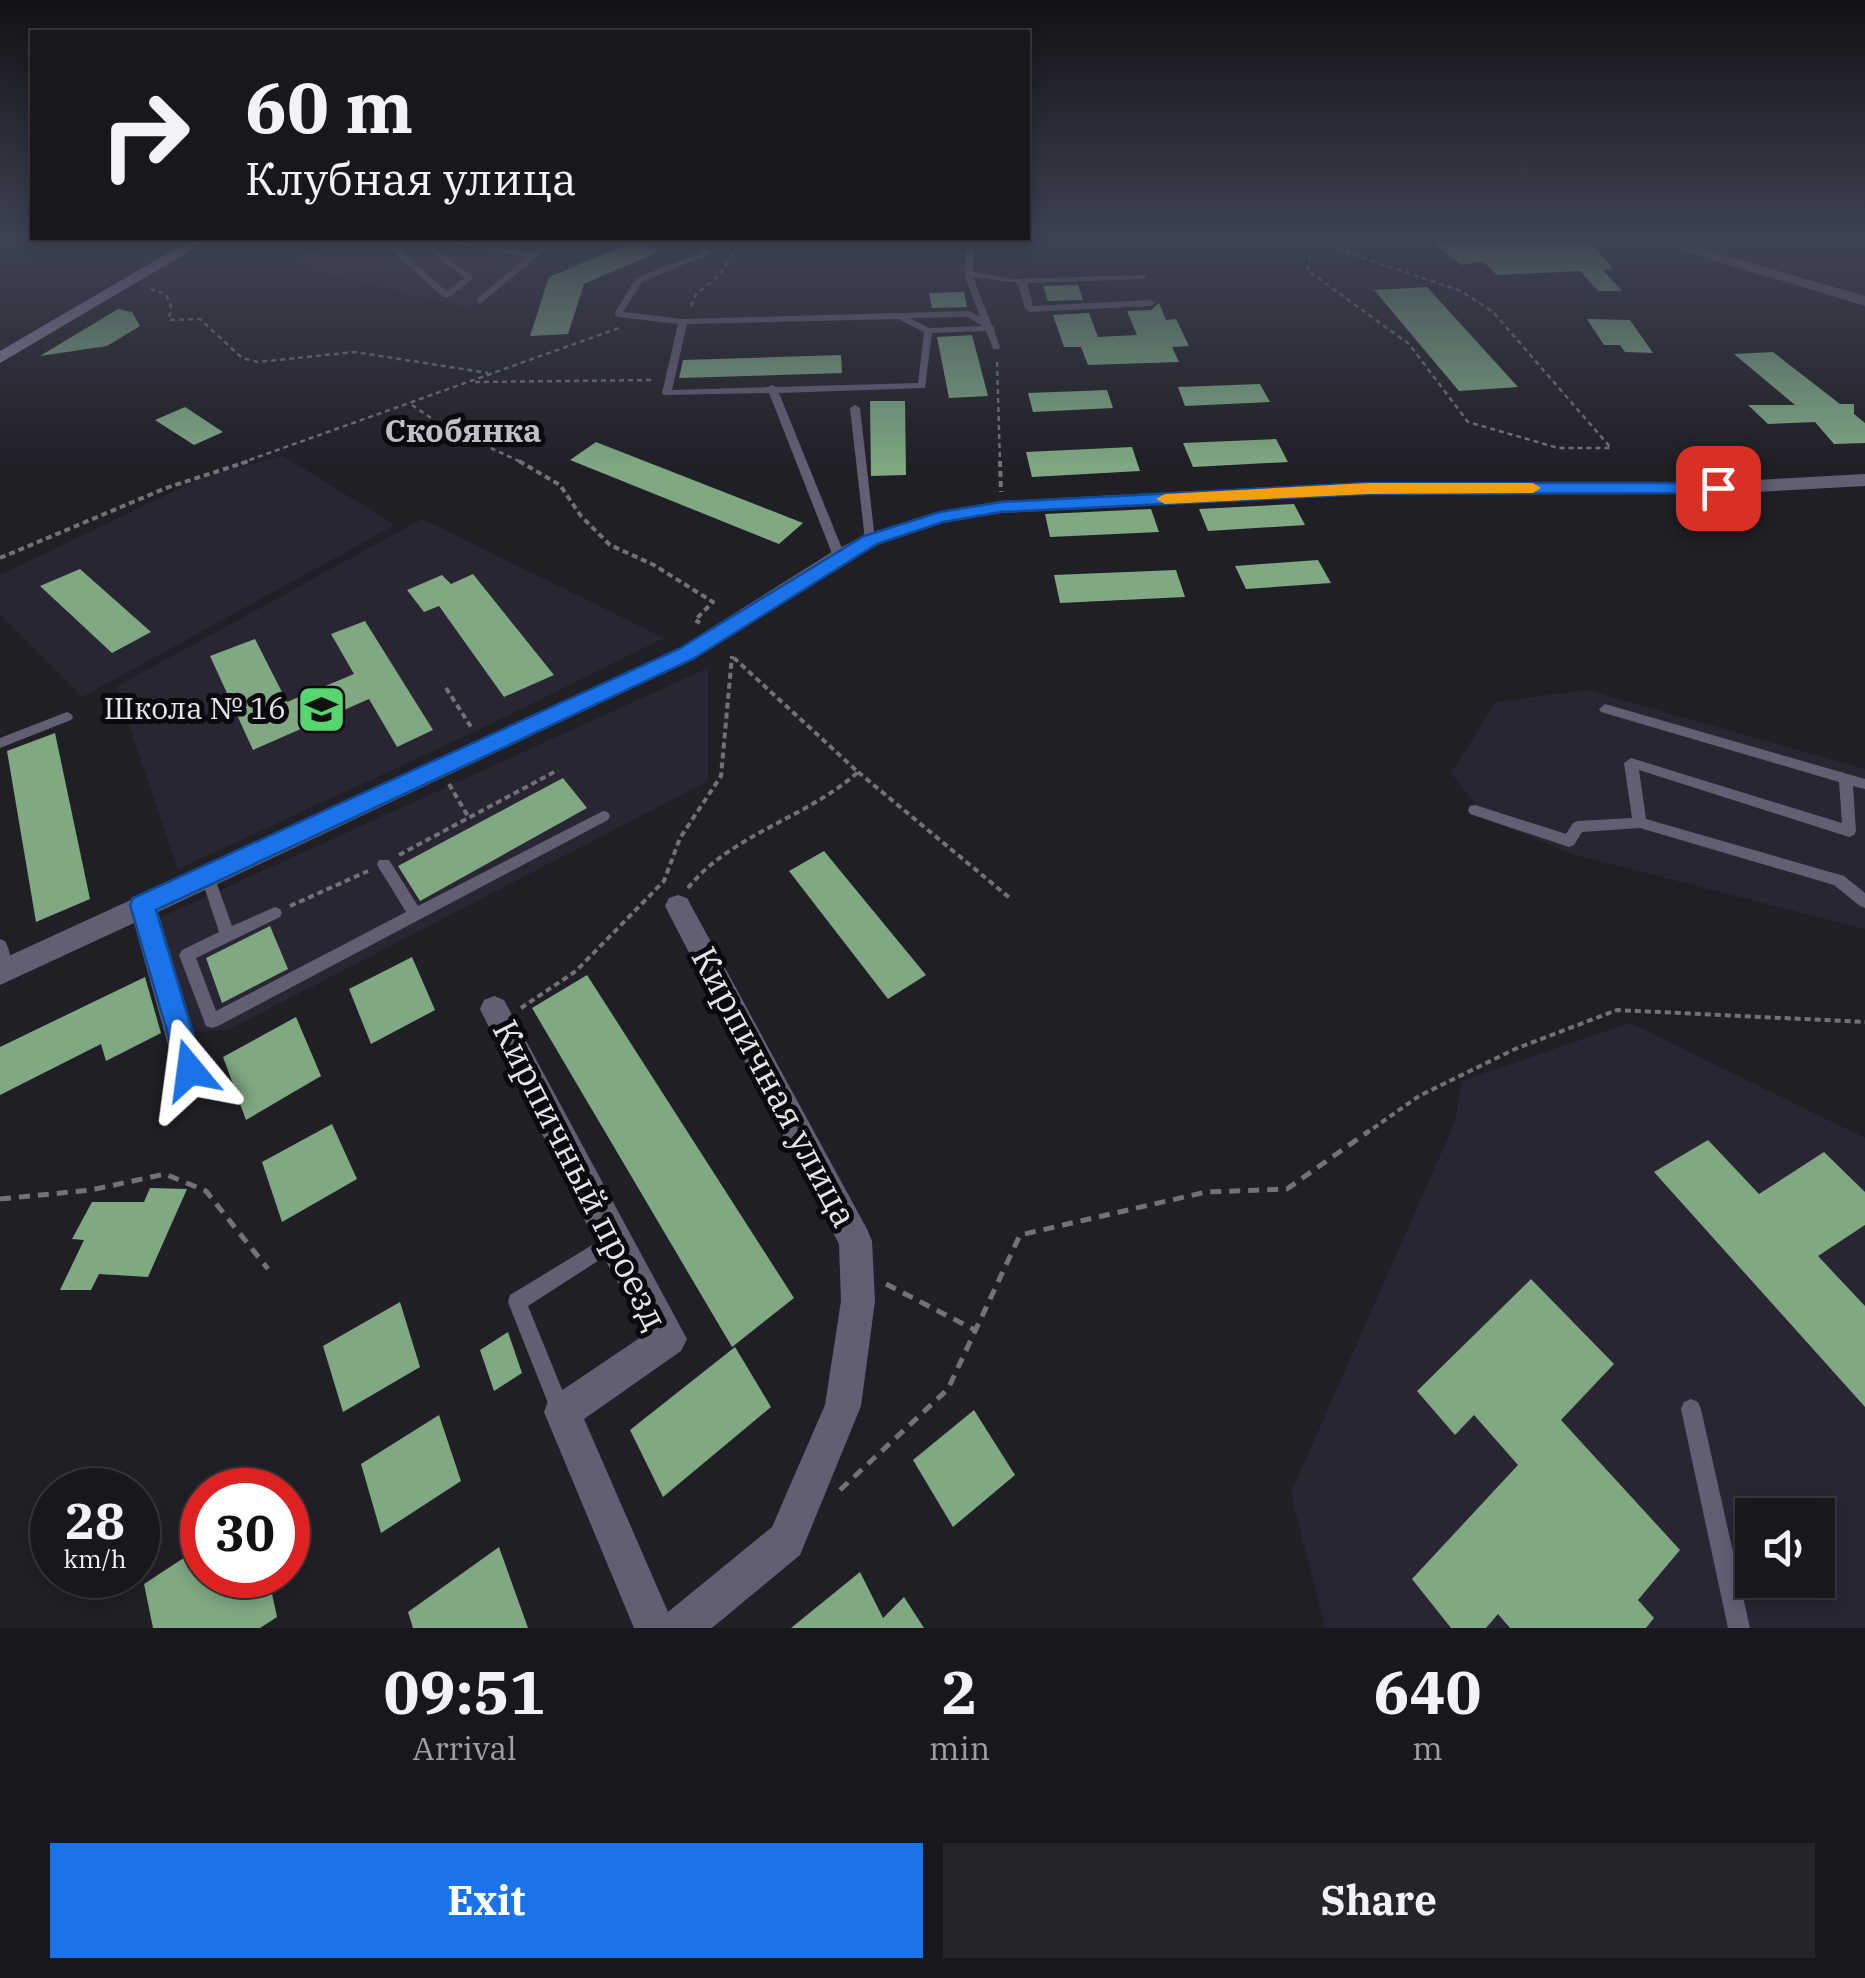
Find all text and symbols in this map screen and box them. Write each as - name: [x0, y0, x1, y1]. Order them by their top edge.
- text: 60 m: [245, 61, 413, 152]
- icon: right: [80, 70, 210, 200]
- text: Клубная улица: [245, 149, 577, 207]
- district label: Скобянка: [384, 409, 542, 451]
- pin: [1676, 446, 1761, 531]
- icon: arrive: [1691, 461, 1746, 516]
- school or university icon: Школа № 16: [295, 683, 347, 735]
- place label: Школа № 16: [104, 688, 286, 727]
- street label: Кирпичная улица: [682, 939, 868, 1235]
- street label: Кирпичный проезд: [483, 1012, 679, 1337]
- position arrow: [138, 1018, 242, 1122]
- speed limit sign: 30: [180, 1468, 310, 1598]
- text: 28: [65, 1488, 125, 1553]
- map controls: [1735, 1498, 1835, 1598]
- button: sound: [1735, 1498, 1835, 1598]
- text: km/h: [63, 1542, 127, 1575]
- text: 09:51: [383, 1652, 546, 1731]
- text: 2: [942, 1652, 978, 1731]
- text: 640: [1374, 1652, 1482, 1731]
- text: Arrival: [412, 1727, 517, 1769]
- text: min: [929, 1727, 990, 1769]
- text: m: [1412, 1727, 1443, 1769]
- button: Exit: [50, 1843, 923, 1958]
- button: Share: [943, 1843, 1815, 1958]

